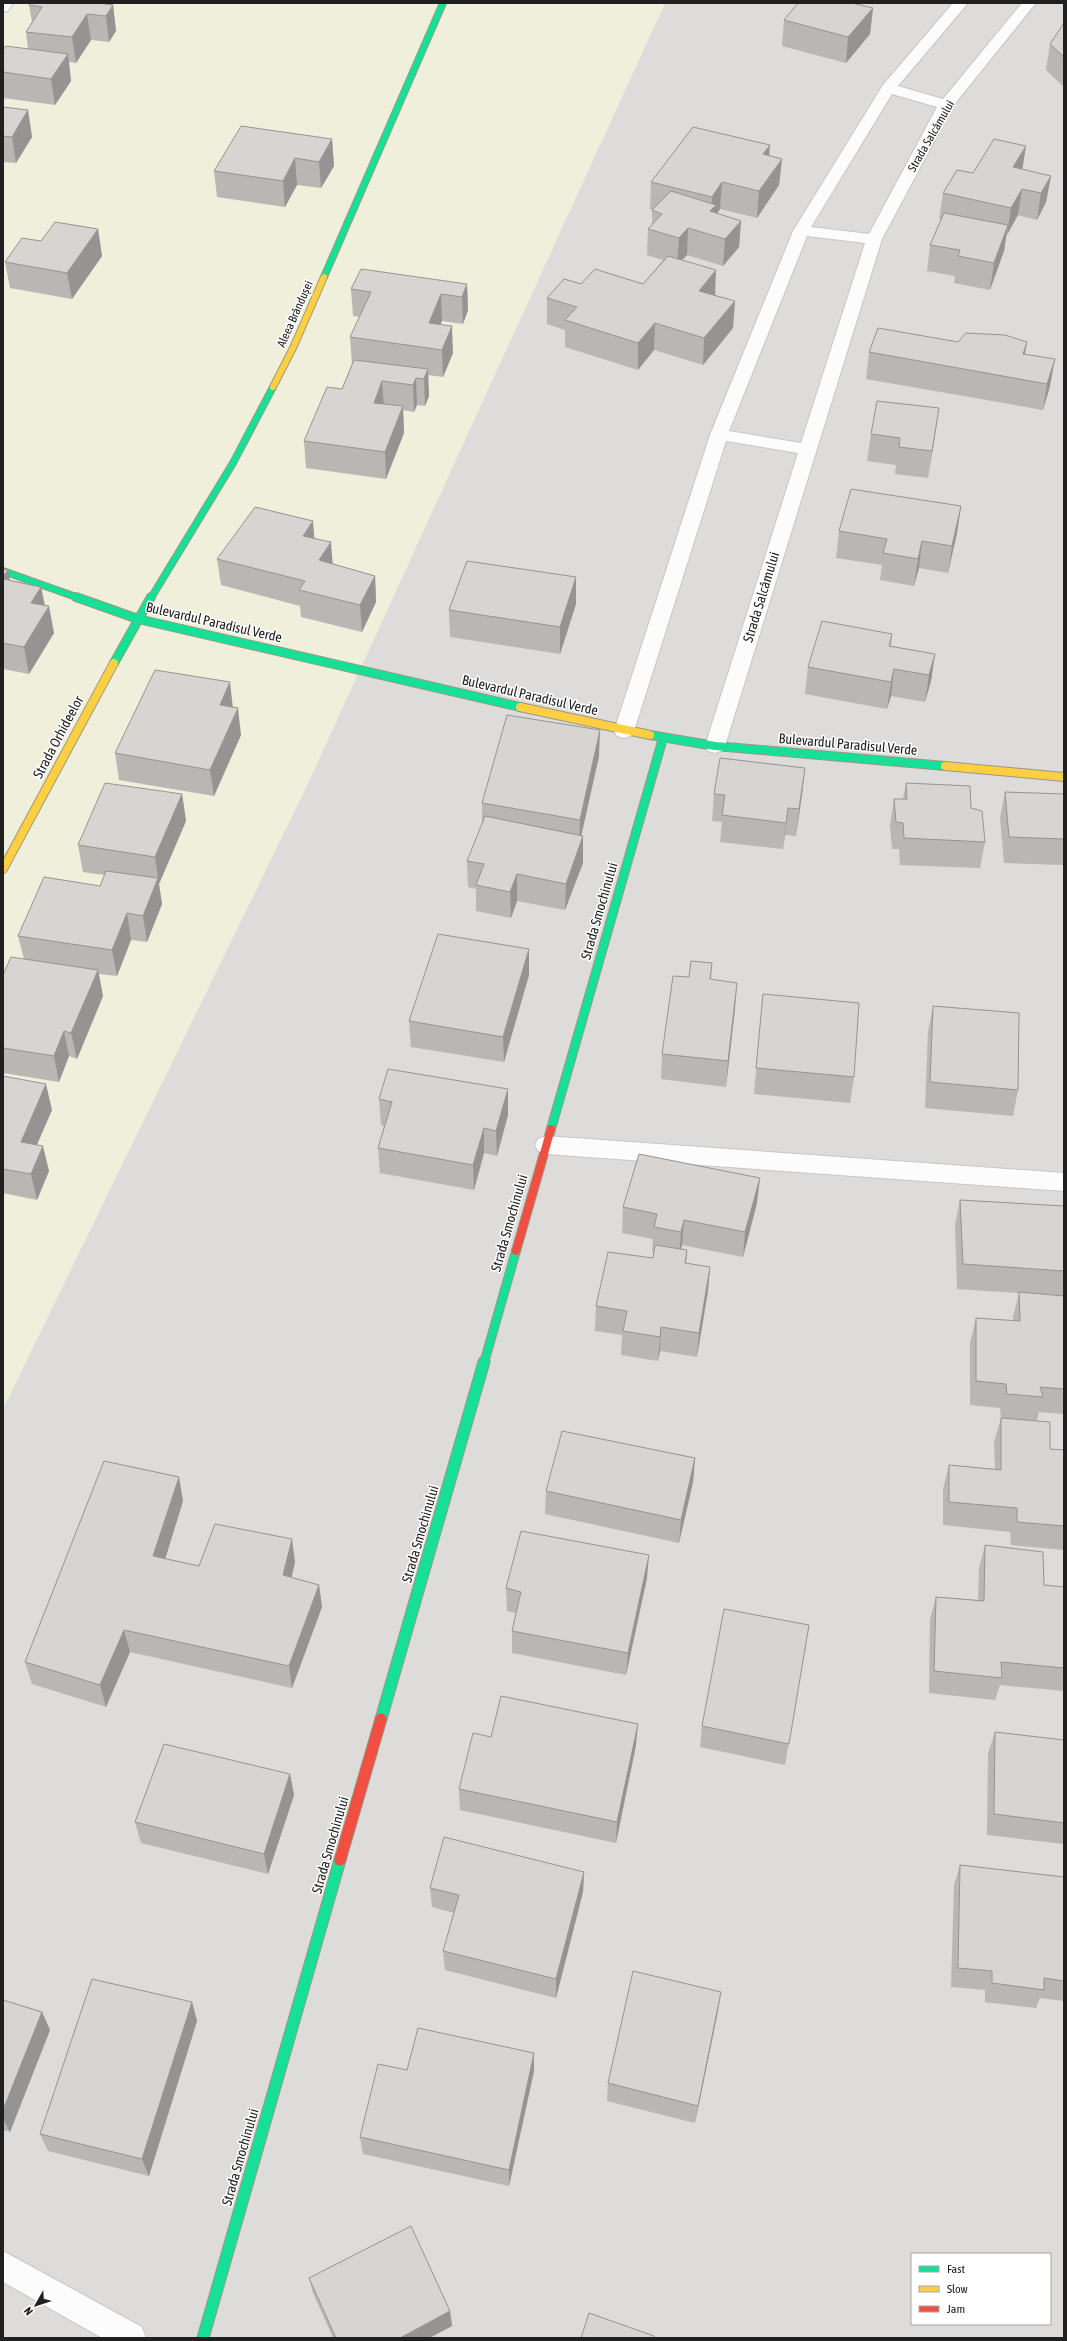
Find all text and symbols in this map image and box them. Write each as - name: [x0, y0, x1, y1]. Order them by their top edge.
- street label: Strada Salcâmului: [905, 98, 957, 174]
- street label: Aleea Brândușei: [274, 279, 316, 349]
- street label: Strada Salcâmului: [740, 550, 782, 644]
- street label: Bulevardul Paradisul Verde: [144, 599, 284, 645]
- street label: Bulevardul Paradisul Verde: [460, 672, 600, 718]
- street label: Strada Orhideelor: [30, 692, 87, 781]
- street label: Bulevardul Paradisul Verde: [778, 730, 918, 758]
- street label: Strada Smochinului: [577, 861, 621, 961]
- street label: Strada Smochinului: [487, 1173, 531, 1273]
- street label: Strada Smochinului: [398, 1484, 442, 1584]
- street label: Strada Smochinului: [308, 1795, 352, 1895]
- street label: Strada Smochinului: [218, 2107, 262, 2207]
- legend: [911, 2253, 1051, 2325]
- text: Fast: [947, 2262, 965, 2276]
- text: Slow: [947, 2282, 968, 2296]
- north arrow: [16, 2285, 56, 2325]
- text: Jam: [947, 2302, 965, 2316]
- text: N: [22, 2305, 35, 2318]

